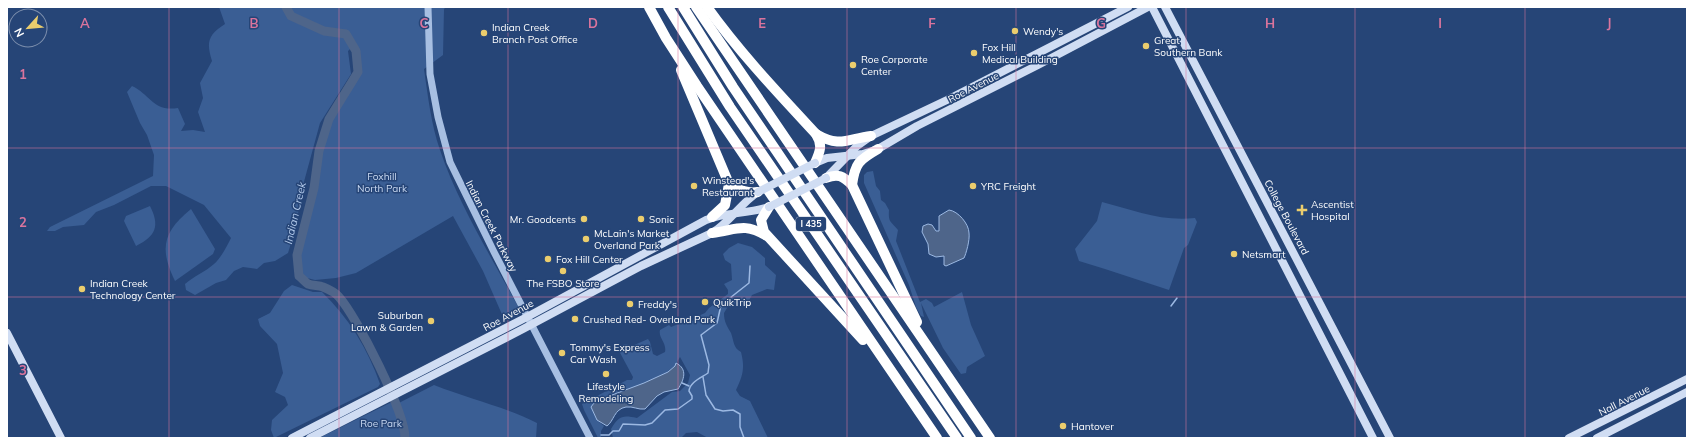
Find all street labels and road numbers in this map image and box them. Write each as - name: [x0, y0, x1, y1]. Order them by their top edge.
- street label: Roe Avenue: [946, 69, 1001, 106]
- street label: College Boulevard: [1261, 177, 1312, 257]
- street label: Indian Creek Parkway: [463, 178, 521, 275]
- road number: I 435: [796, 217, 826, 231]
- street label: Roe Avenue: [481, 297, 536, 334]
- street label: Nall Avenue: [1596, 382, 1652, 419]

